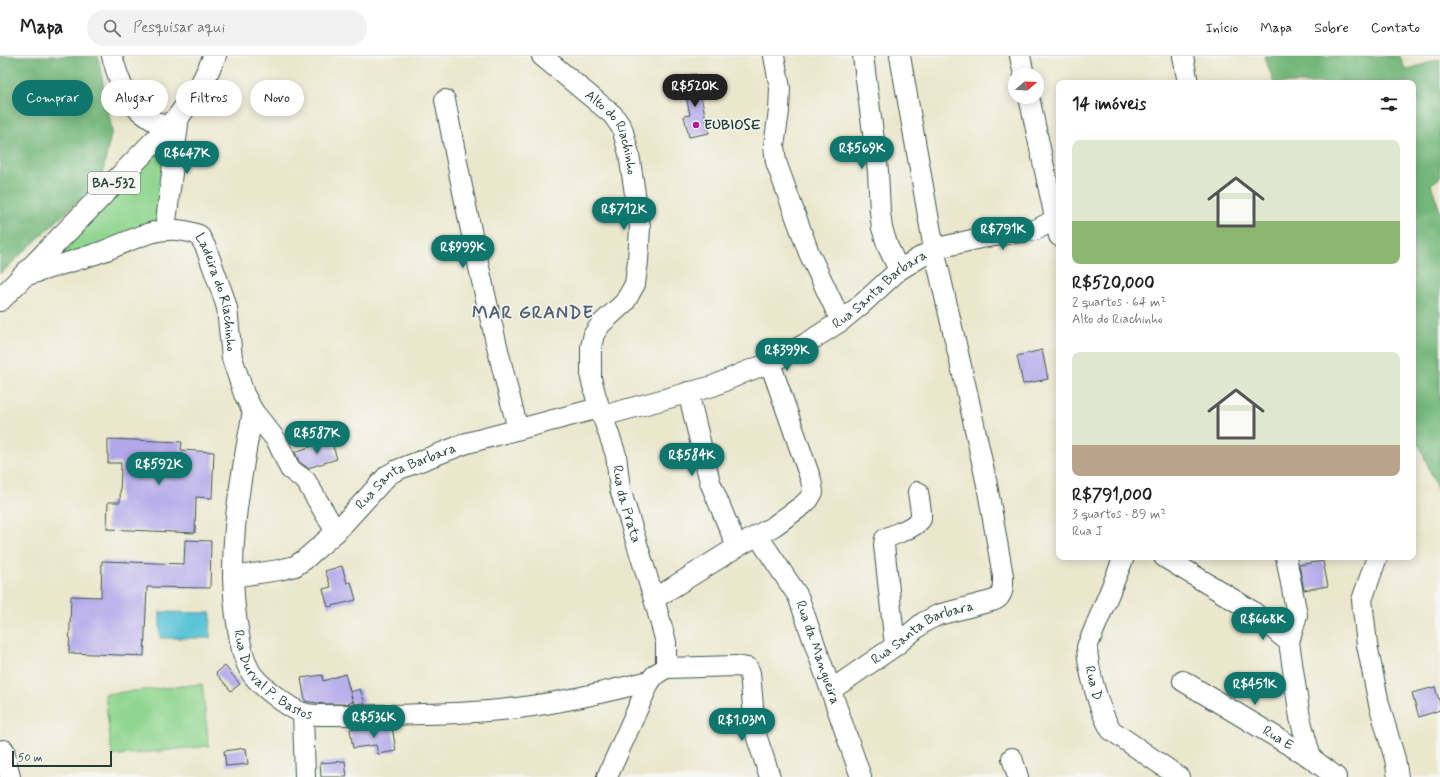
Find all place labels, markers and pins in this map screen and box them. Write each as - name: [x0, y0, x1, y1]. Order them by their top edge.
- pin: R$520K: [662, 74, 728, 108]
- place label: EUBIOSE: [704, 116, 761, 134]
- marker: EUBIOSE: [691, 120, 701, 130]
- pin: R$569K: [829, 136, 895, 170]
- pin: R$647K: [154, 141, 220, 175]
- pin: R$712K: [591, 197, 657, 231]
- pin: R$791K: [970, 217, 1036, 251]
- pin: R$999K: [430, 235, 496, 269]
- pin: R$399K: [754, 338, 820, 372]
- pin: R$587K: [284, 421, 350, 455]
- pin: R$584K: [659, 443, 725, 477]
- pin: R$592K: [126, 452, 192, 486]
- pin: R$668K: [1230, 607, 1296, 641]
- pin: R$451K: [1222, 672, 1288, 706]
- pin: R$536K: [341, 705, 407, 739]
- pin: R$1.03M: [705, 708, 779, 742]

